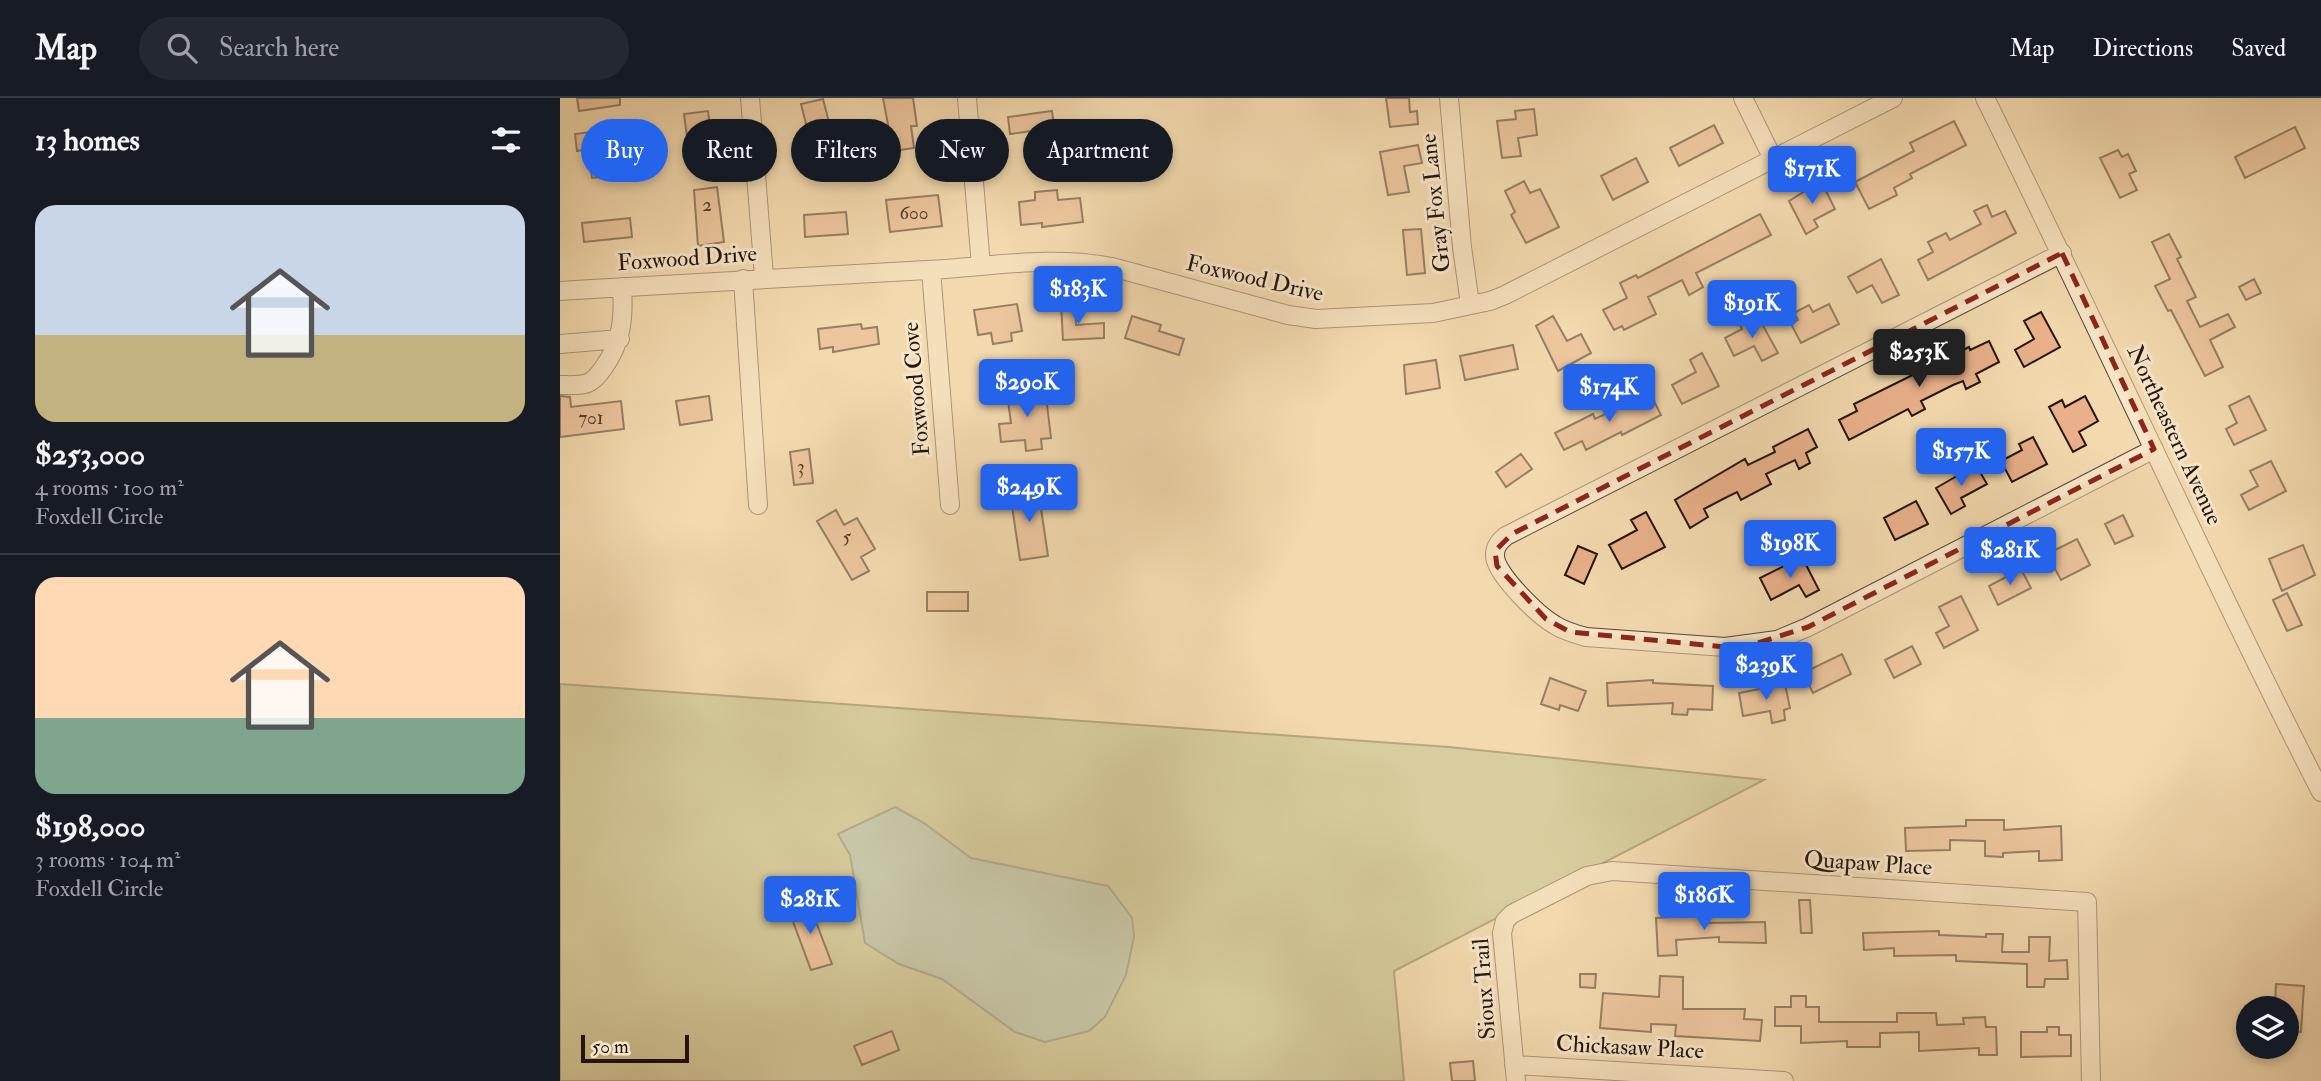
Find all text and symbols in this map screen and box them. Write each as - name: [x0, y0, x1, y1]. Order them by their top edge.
- search box: [139, 17, 629, 80]
- text: Map: [35, 28, 97, 69]
- icon: search: [163, 29, 201, 67]
- text: Search here: [219, 32, 339, 64]
- text: Map: [2009, 33, 2054, 64]
- text: Directions: [2092, 33, 2193, 64]
- text: Saved: [2231, 33, 2286, 64]
- chip: Buy: [581, 119, 668, 182]
- chip: Rent: [682, 119, 777, 182]
- chip: Filters: [791, 119, 901, 182]
- chip: New: [915, 119, 1009, 182]
- chip: Apartment: [1023, 119, 1173, 182]
- icon: filters: [487, 121, 525, 159]
- text: 13 homes: [35, 122, 140, 159]
- street label: Gray Fox Lane: [1413, 132, 1457, 274]
- pin: $171K: [1763, 146, 1861, 206]
- text: $171K: [1784, 154, 1840, 183]
- house number: 2: [702, 193, 712, 217]
- house number: 600: [899, 201, 929, 225]
- street label: Foxwood Drive: [616, 239, 758, 277]
- street label: Foxwood Drive: [1184, 248, 1327, 308]
- icon: home: [217, 250, 343, 376]
- pin: $183K: [1029, 266, 1127, 326]
- text: $183K: [1050, 274, 1106, 303]
- pin: $191K: [1703, 280, 1801, 340]
- text: $191K: [1723, 288, 1781, 317]
- street label: Foxwood Cove: [896, 320, 936, 457]
- pin: $253K: [1870, 330, 1968, 389]
- text: $253K: [1889, 337, 1949, 366]
- street label: Northeastern Avenue: [2121, 340, 2230, 530]
- pin: $290K: [978, 360, 1076, 419]
- pin: $174K: [1560, 364, 1658, 424]
- text: $290K: [995, 367, 1059, 396]
- text: $174K: [1579, 372, 1639, 401]
- house number: 701: [578, 406, 604, 430]
- pin: $157K: [1912, 428, 2010, 488]
- text: $253,000: [35, 436, 145, 473]
- text: $157K: [1932, 436, 1990, 465]
- house number: 3: [797, 455, 805, 479]
- pin: $249K: [980, 464, 1078, 524]
- text: $249K: [997, 472, 1061, 501]
- text: 4 rooms · 100 m²: [35, 473, 184, 502]
- text: Foxdell Circle: [35, 502, 163, 531]
- pin: $198K: [1741, 520, 1839, 580]
- house number: 5: [843, 525, 852, 549]
- text: $198K: [1760, 528, 1820, 557]
- pin: $281K: [1961, 528, 2059, 587]
- text: $281K: [1980, 535, 2040, 564]
- icon: home: [217, 622, 343, 748]
- pin: $239K: [1717, 642, 1815, 702]
- text: $239K: [1735, 650, 1797, 679]
- text: $198,000: [35, 808, 145, 845]
- street label: Quapaw Place: [1803, 844, 1933, 883]
- text: 3 rooms · 104 m²: [35, 845, 181, 874]
- pin: $186K: [1655, 872, 1753, 932]
- text: Foxdell Circle: [35, 874, 163, 903]
- pin: $281K: [761, 876, 859, 936]
- text: $186K: [1674, 880, 1734, 909]
- text: $281K: [780, 884, 840, 913]
- street label: Sioux Trail: [1466, 937, 1502, 1041]
- map controls: [2236, 996, 2299, 1059]
- button: layers: [2236, 996, 2299, 1059]
- street label: Chickasaw Place: [1555, 1029, 1705, 1065]
- scale bar: [581, 1032, 690, 1064]
- text: 50 m: [592, 1035, 629, 1059]

